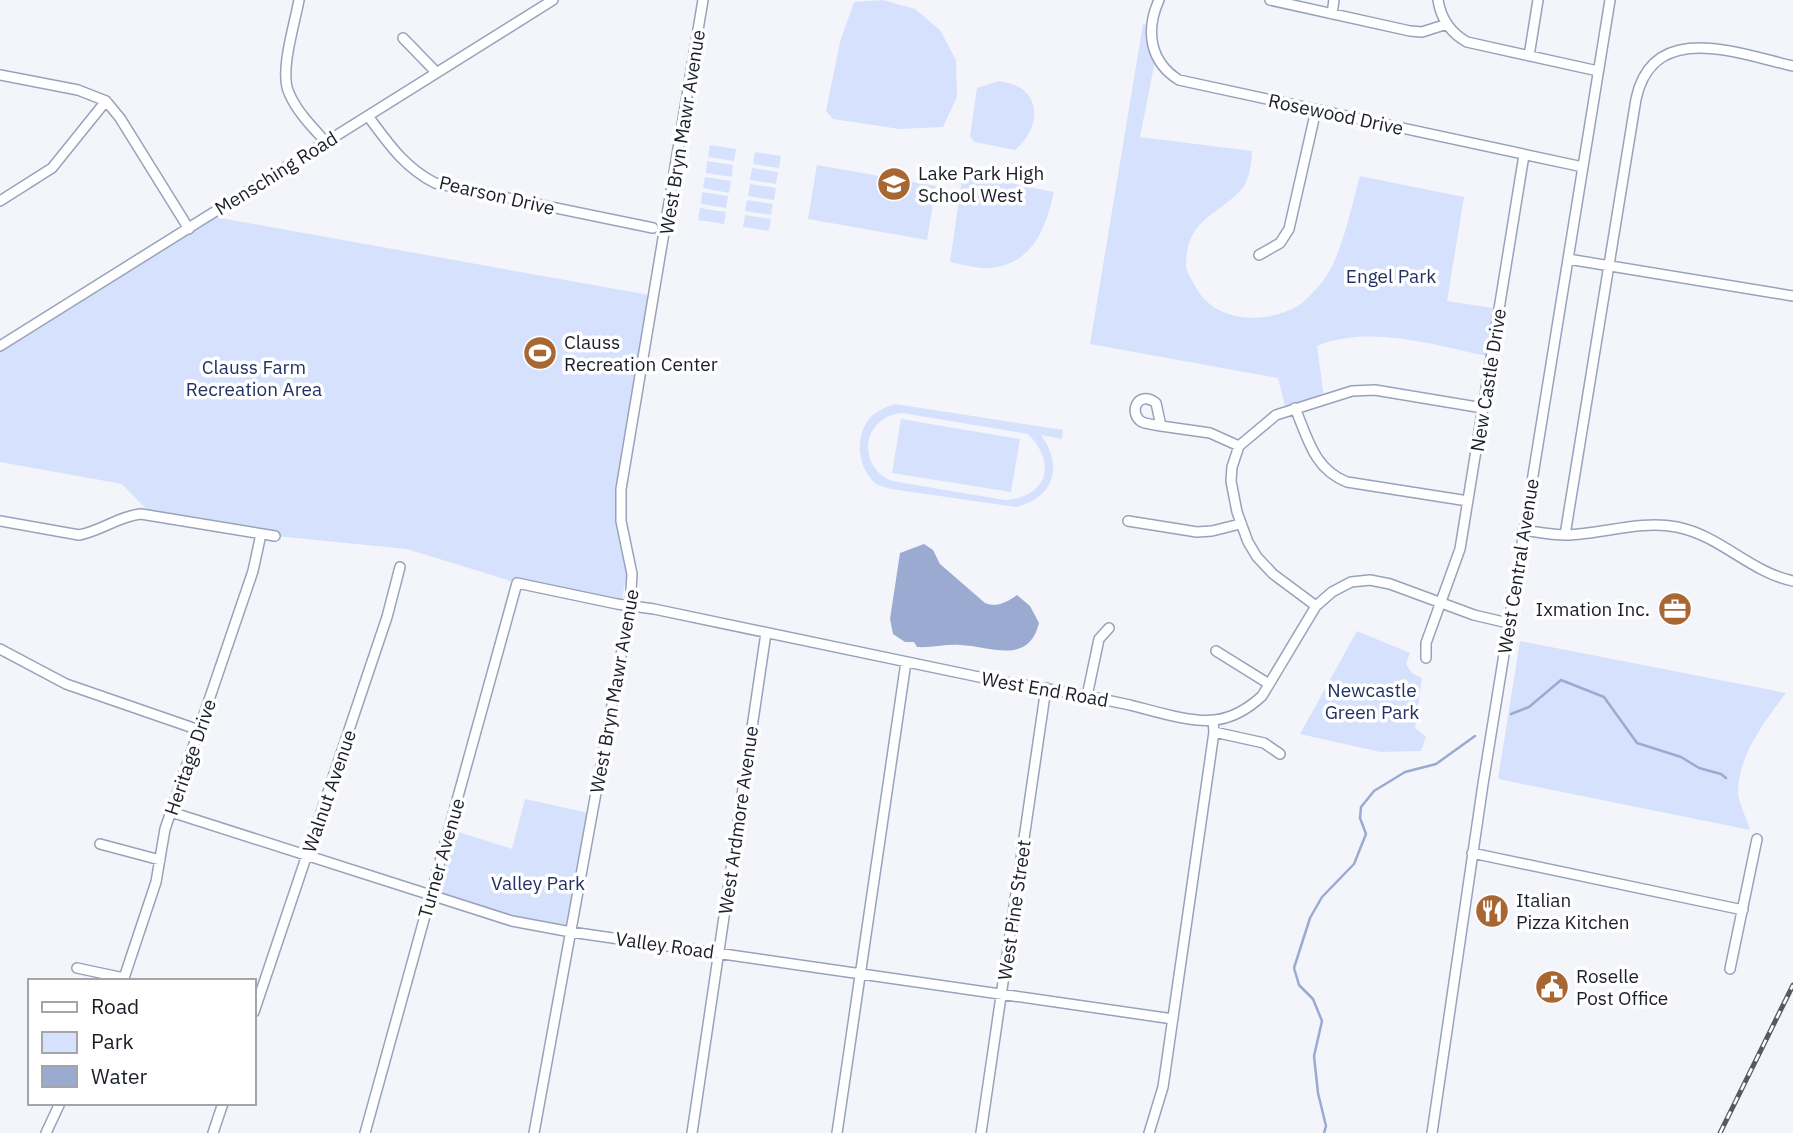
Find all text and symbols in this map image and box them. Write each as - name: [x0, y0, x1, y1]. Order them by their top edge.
- street label: West Bryn Mawr Avenue: [654, 28, 710, 236]
- street label: Rosewood Drive: [1266, 88, 1406, 140]
- street label: Mensching Road: [210, 126, 342, 220]
- place label: Lake Park High School West: [918, 161, 1044, 207]
- school or university icon: Lake Park High School West: [875, 165, 913, 203]
- street label: Pearson Drive: [437, 170, 557, 220]
- park label: Engel Park: [1346, 264, 1436, 288]
- street label: New Castle Drive: [1465, 307, 1511, 453]
- place label: Clauss Recreation Center: [564, 330, 718, 376]
- sports icon: Clauss Recreation Center: [521, 334, 559, 372]
- park label: Clauss Farm Recreation Area: [186, 355, 322, 401]
- street label: West Central Avenue: [1492, 477, 1544, 655]
- street label: West Bryn Mawr Avenue: [584, 587, 644, 795]
- office icon: Ixmation Inc.: [1656, 590, 1694, 628]
- place label: Ixmation Inc.: [1536, 597, 1650, 621]
- street label: West End Road: [980, 666, 1110, 712]
- park label: Newcastle Green Park: [1325, 678, 1419, 724]
- street label: Heritage Drive: [159, 696, 221, 818]
- street label: West Ardmore Avenue: [713, 724, 763, 916]
- street label: Walnut Avenue: [297, 726, 361, 856]
- street label: Turner Avenue: [412, 795, 470, 921]
- street label: West Pine Street: [992, 838, 1036, 982]
- park label: Valley Park: [491, 871, 585, 895]
- place label: Italian Pizza Kitchen: [1516, 888, 1630, 934]
- restaurant icon: Italian Pizza Kitchen: [1473, 892, 1511, 930]
- street label: Valley Road: [614, 926, 716, 964]
- place label: Roselle Post Office: [1576, 964, 1668, 1010]
- public building icon: Roselle Post Office: [1533, 968, 1571, 1006]
- legend: [28, 979, 256, 1105]
- text: Road: [91, 992, 139, 1020]
- text: Park: [91, 1027, 134, 1055]
- text: Water: [91, 1062, 148, 1090]

